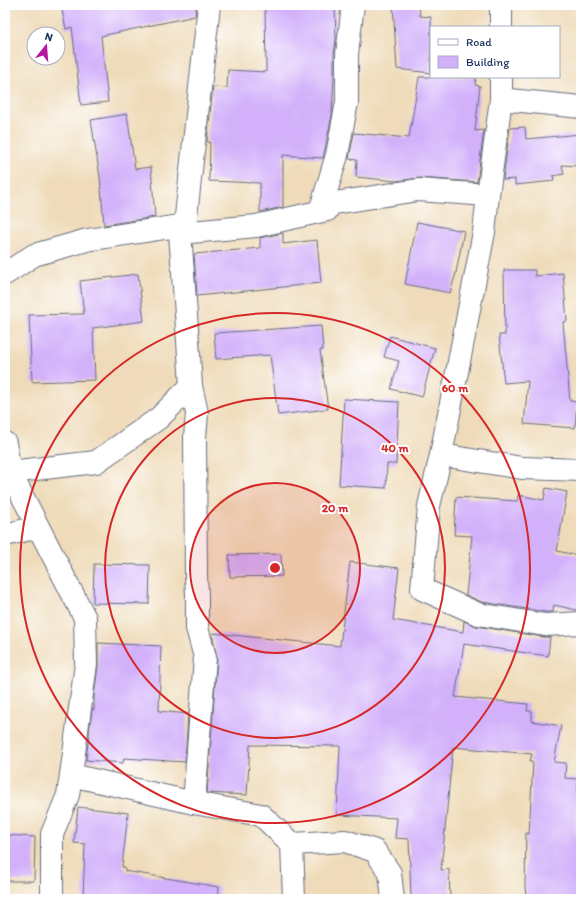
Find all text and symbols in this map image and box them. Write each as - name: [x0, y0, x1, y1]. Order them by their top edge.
- north arrow: [26, 26, 66, 66]
- legend: [430, 26, 560, 78]
- text: N: [43, 30, 54, 44]
- text: Road: [466, 35, 492, 49]
- text: Building: [466, 55, 510, 69]
- text: 60 m: [442, 381, 469, 395]
- text: 40 m: [381, 441, 410, 455]
- text: 20 m: [322, 501, 349, 515]
- centre of rings: [268, 561, 282, 575]

